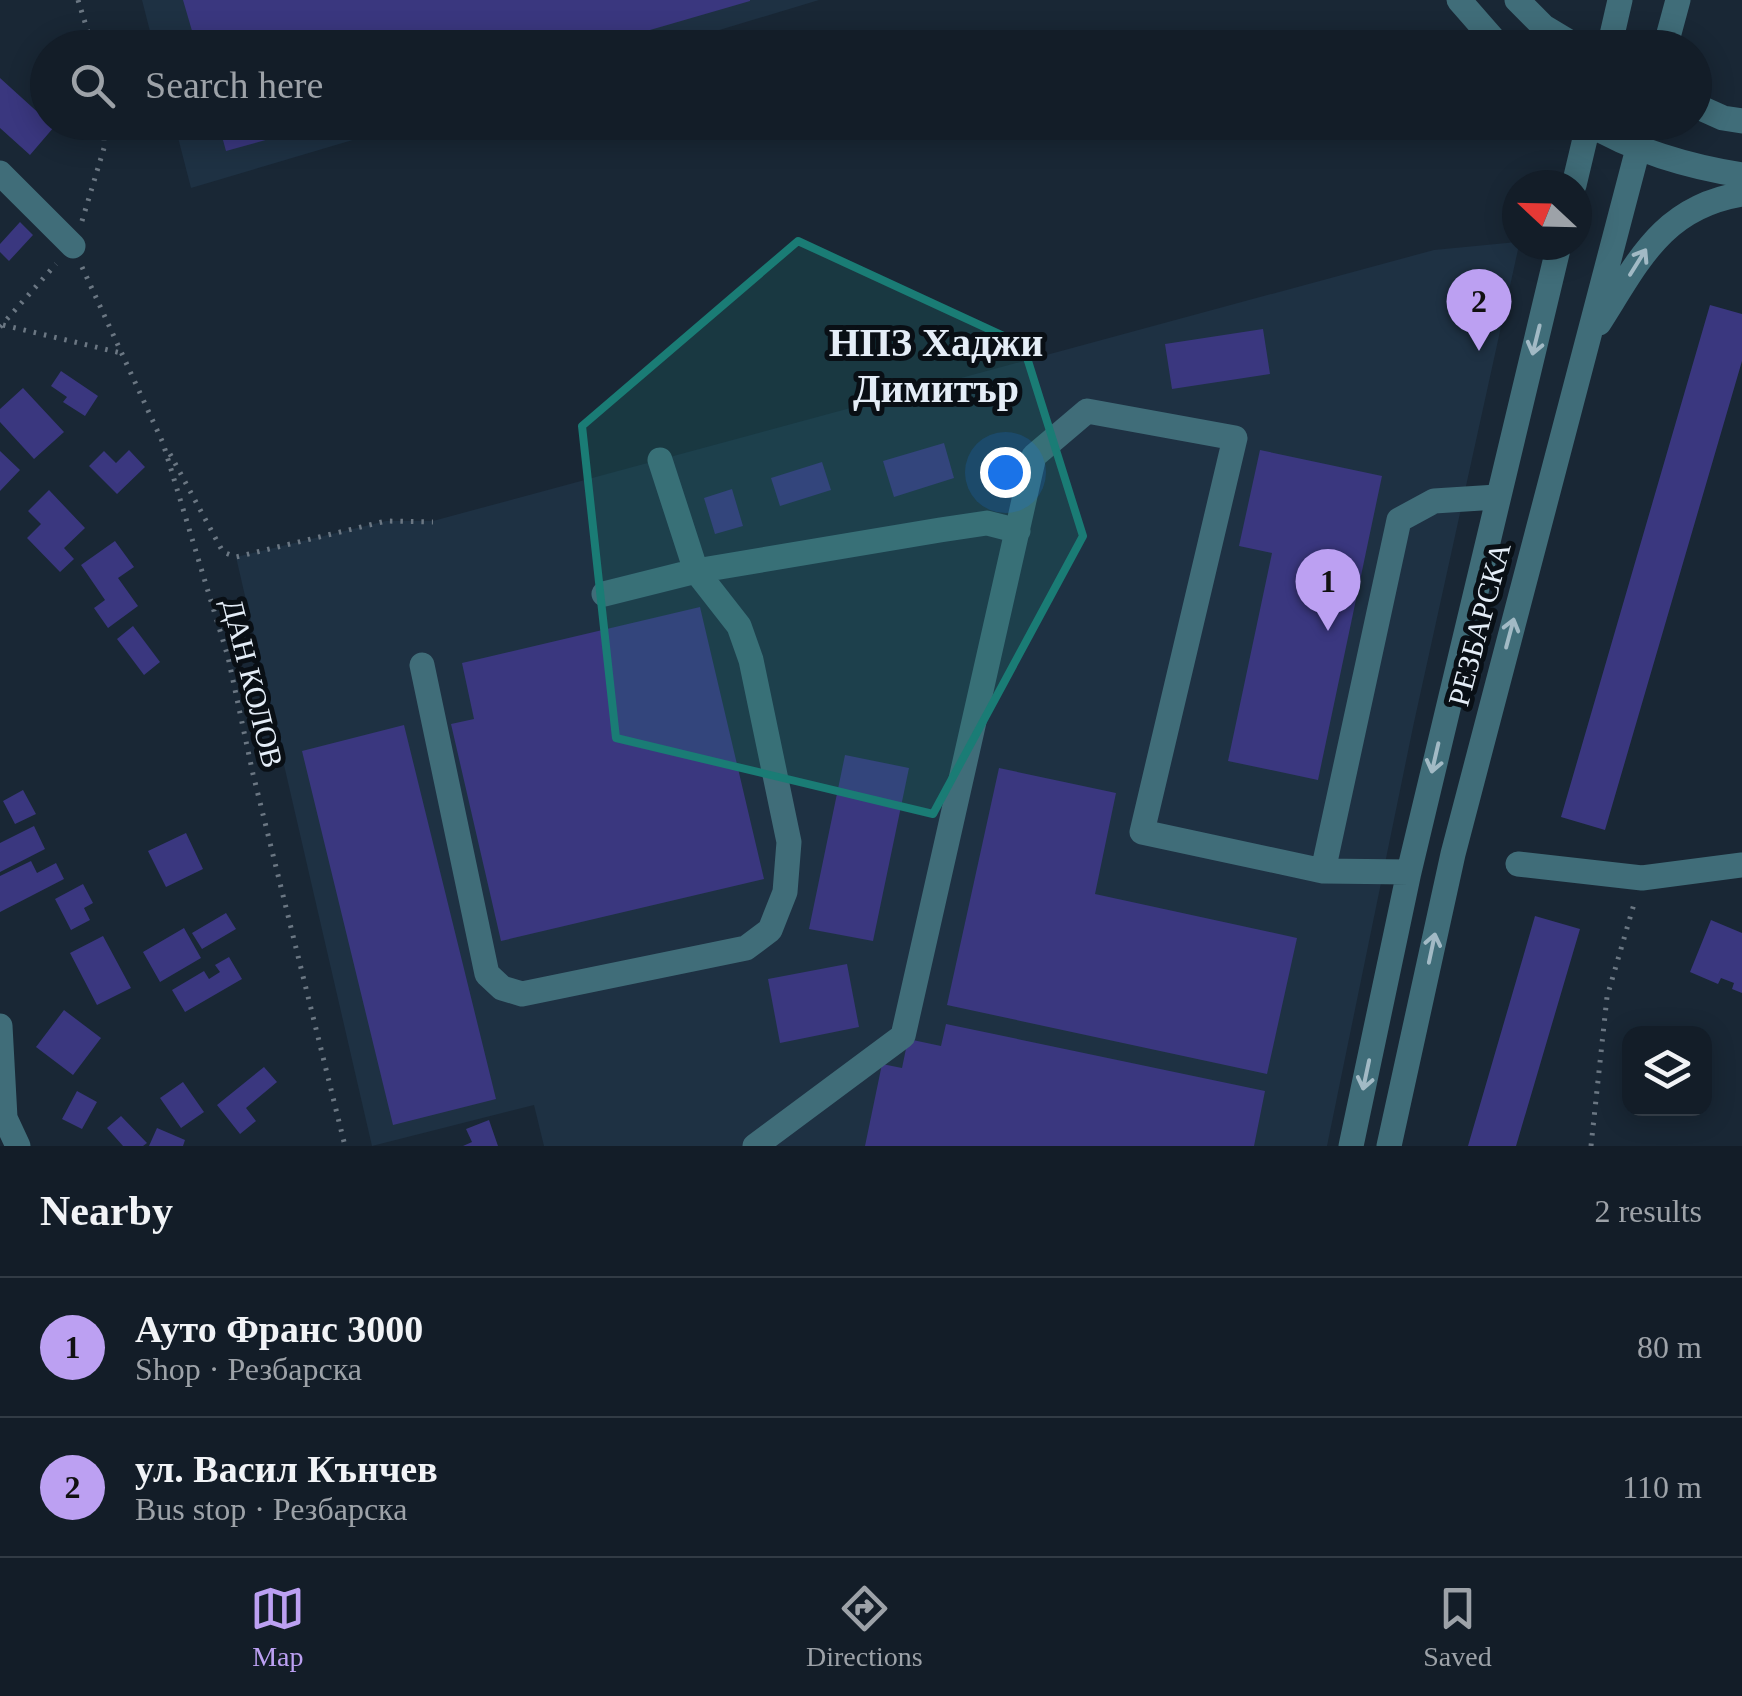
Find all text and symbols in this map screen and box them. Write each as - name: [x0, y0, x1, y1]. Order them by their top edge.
- search box: [30, 30, 1712, 140]
- icon: search: [65, 58, 120, 113]
- text: Search here: [145, 64, 323, 106]
- north arrow: [1502, 170, 1592, 260]
- one-way arrow: [1628, 248, 1648, 277]
- pin: 2: [1446, 268, 1512, 351]
- district label: НПЗ Хаджи Димитър: [829, 320, 1043, 411]
- one-way arrow: [1525, 324, 1544, 355]
- your location: [980, 447, 1031, 498]
- street label: РЕЗБАРСКА: [1441, 538, 1517, 709]
- pin: 1: [1296, 548, 1360, 631]
- street label: ДАН КОЛОВ: [216, 595, 290, 771]
- one-way arrow: [1502, 618, 1521, 649]
- one-way arrow: [1425, 741, 1443, 773]
- one-way arrow: [1424, 933, 1442, 965]
- map controls: [1622, 1026, 1712, 1116]
- button: layers: [1622, 1026, 1712, 1116]
- one-way arrow: [1356, 1058, 1374, 1090]
- text: Nearby: [40, 1188, 173, 1234]
- text: 2 results: [1594, 1193, 1702, 1229]
- text: Ауто Франс 3000: [135, 1308, 423, 1350]
- text: 1: [65, 1329, 81, 1365]
- text: 80 m: [1637, 1329, 1702, 1365]
- text: Shop · Резбарска: [135, 1351, 362, 1387]
- text: ул. Васил Кънчев: [135, 1448, 438, 1490]
- text: 2: [65, 1469, 81, 1505]
- text: 110 m: [1622, 1469, 1702, 1505]
- text: Bus stop · Резбарска: [135, 1491, 407, 1527]
- tab: Map: [250, 1581, 305, 1673]
- tab: Directions: [806, 1581, 923, 1673]
- tab: Saved: [1423, 1581, 1492, 1673]

